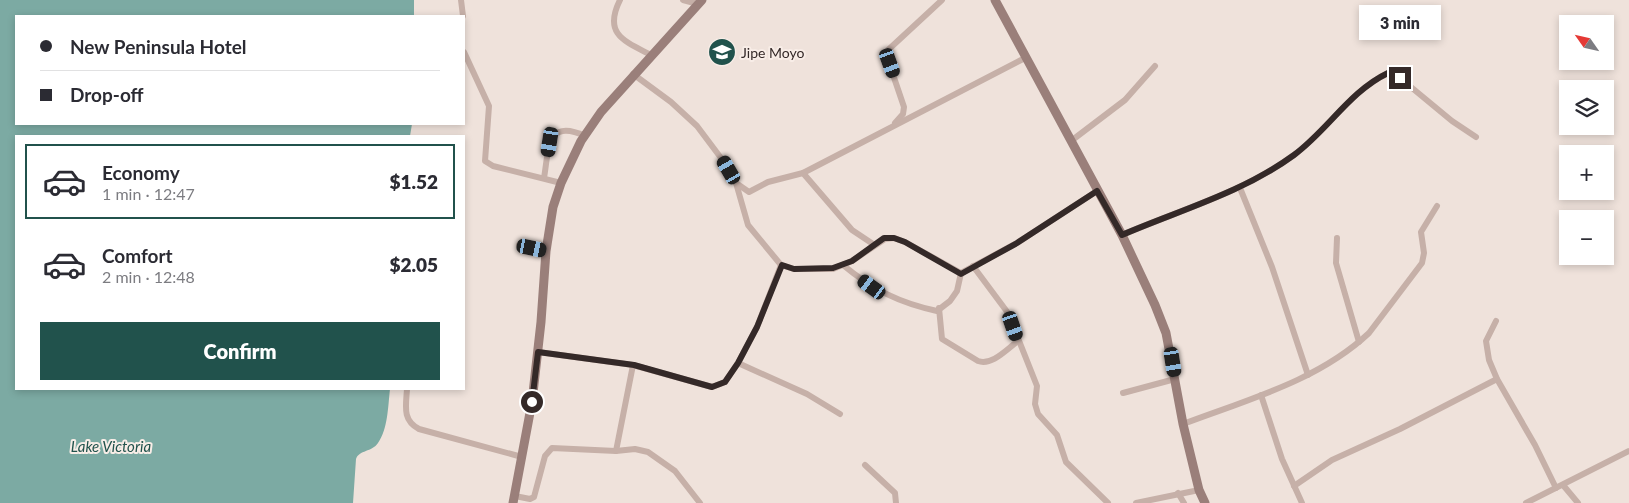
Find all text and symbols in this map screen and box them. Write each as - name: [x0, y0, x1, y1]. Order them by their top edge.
- callout: 3 min: [1359, 5, 1441, 40]
- text: 3 min: [1380, 13, 1420, 32]
- north arrow: [1559, 15, 1614, 70]
- map controls: [1559, 15, 1614, 265]
- text: New Peninsula Hotel: [70, 35, 247, 58]
- school or university icon: Jipe Moyo: [707, 37, 737, 67]
- place label: Jipe Moyo: [741, 44, 804, 61]
- car: [877, 46, 902, 80]
- route end: [1389, 67, 1411, 89]
- button: layers: [1559, 80, 1614, 135]
- text: Drop-off: [70, 83, 144, 106]
- car: [540, 126, 559, 158]
- button: +: [1559, 145, 1614, 200]
- car: [715, 153, 742, 187]
- icon: car: [42, 159, 87, 204]
- text: Economy: [102, 161, 180, 184]
- text: $1.52: [389, 170, 438, 193]
- text: 1 min · 12:47: [102, 184, 195, 203]
- button: −: [1559, 210, 1614, 265]
- car: [515, 238, 548, 258]
- icon: car: [42, 242, 87, 287]
- text: Comfort: [102, 244, 173, 267]
- text: $2.05: [389, 253, 438, 276]
- text: 2 min · 12:48: [102, 267, 195, 286]
- car: [855, 272, 888, 302]
- car: [1001, 309, 1024, 343]
- button: Confirm: [40, 322, 440, 380]
- car: [1163, 346, 1182, 378]
- route start: [521, 391, 543, 413]
- water label: Lake Victoria: [71, 437, 151, 455]

